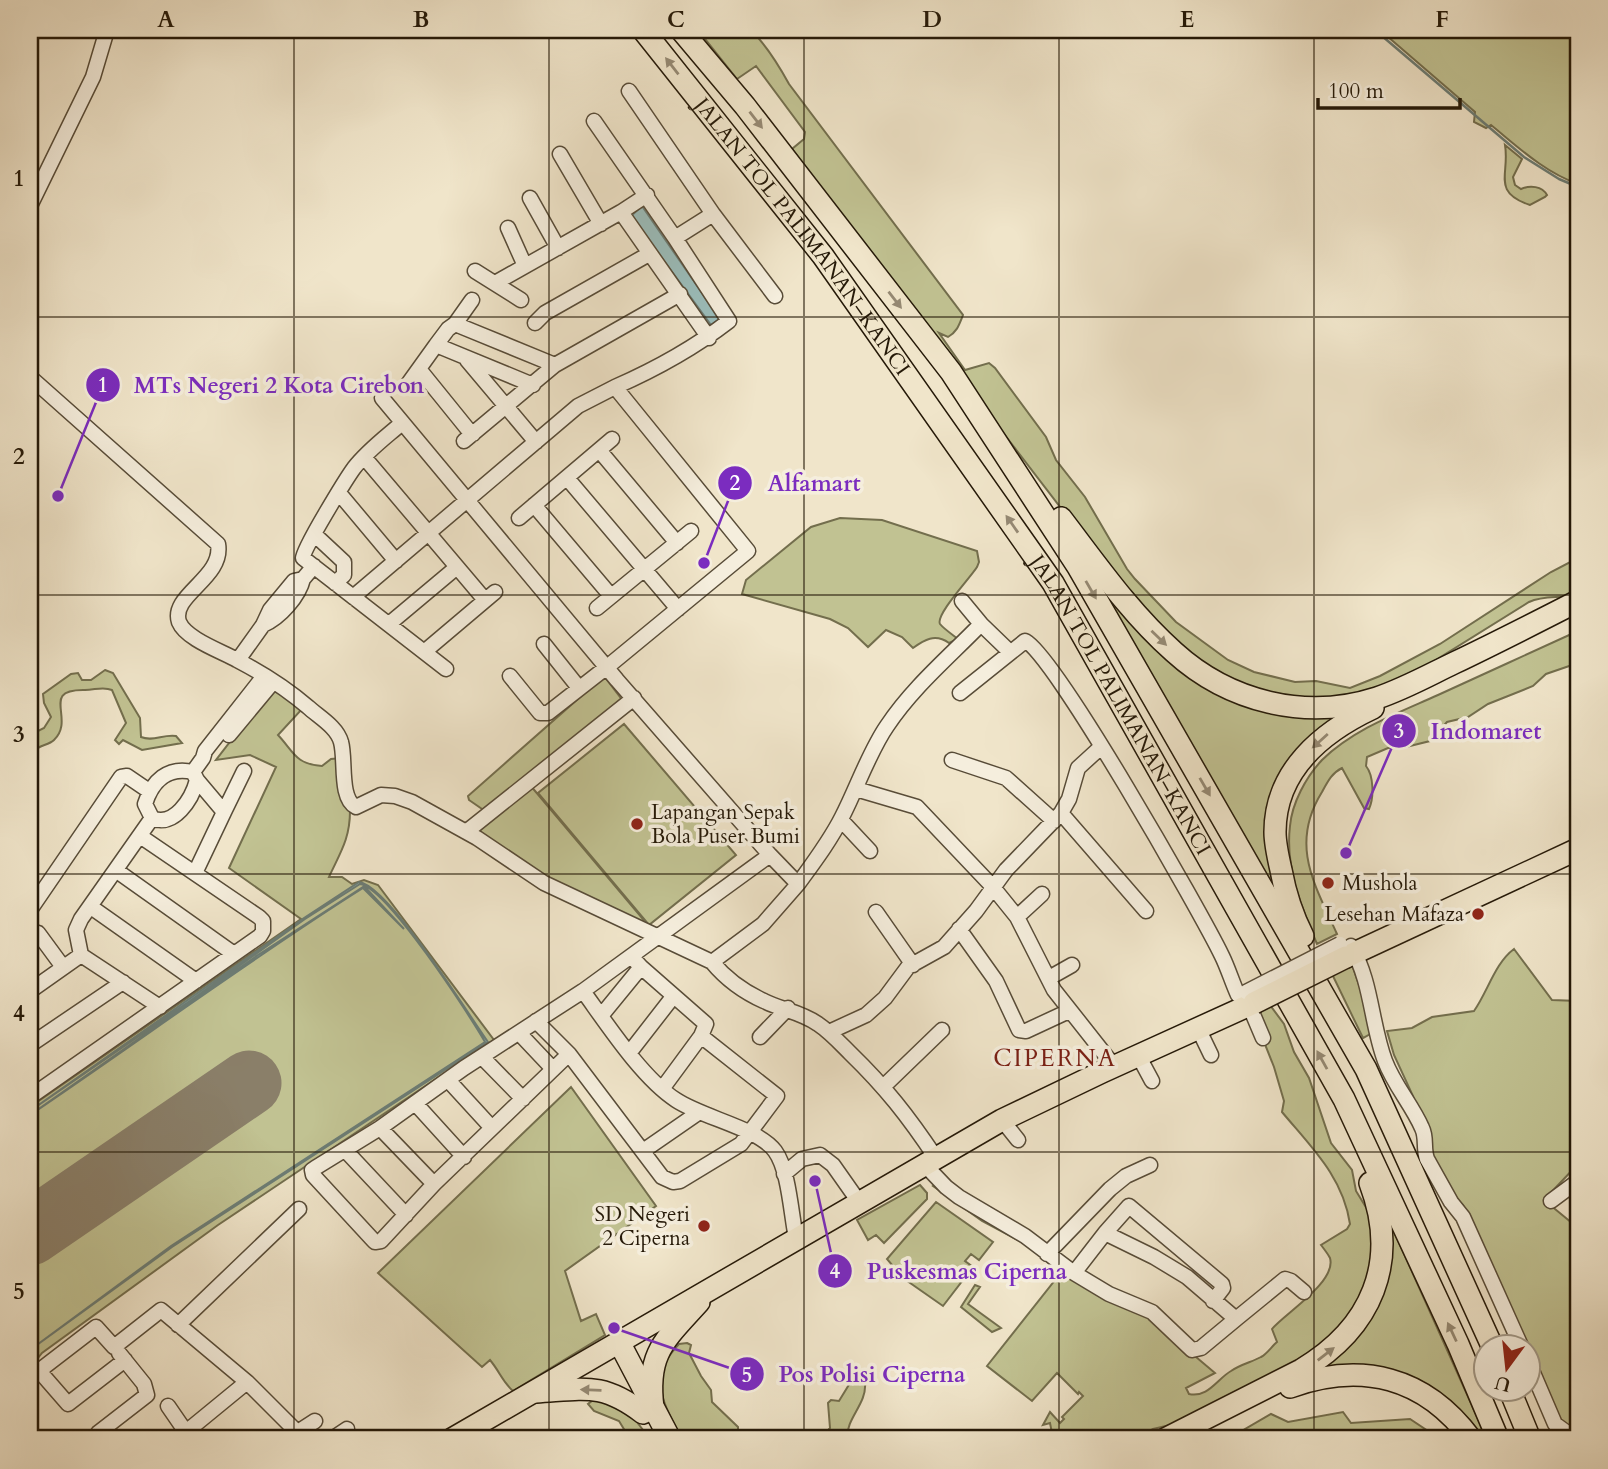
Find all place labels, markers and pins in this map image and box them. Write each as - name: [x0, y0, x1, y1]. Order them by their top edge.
- callout: MTs Negeri 2 Kota Cirebon: [85, 363, 439, 407]
- callout: Alfamart: [718, 461, 874, 505]
- callout: Indomaret: [1382, 709, 1556, 753]
- place label: Lapangan Sepak Bola Puser Bumi: [651, 798, 800, 851]
- marker: Lapangan Sepak Bola Puser Bumi: [629, 816, 645, 832]
- place label: Mushola: [1342, 869, 1418, 898]
- marker: Mushola: [1320, 875, 1336, 891]
- place label: Lesehan Mafaza: [1324, 900, 1464, 929]
- marker: Lesehan Mafaza: [1470, 906, 1486, 922]
- place label: SD Negeri 2 Ciperna: [594, 1200, 690, 1253]
- marker: SD Negeri 2 Ciperna: [696, 1218, 712, 1234]
- callout: Puskesmas Ciperna: [817, 1249, 1081, 1293]
- callout: Pos Polisi Ciperna: [730, 1352, 980, 1396]

